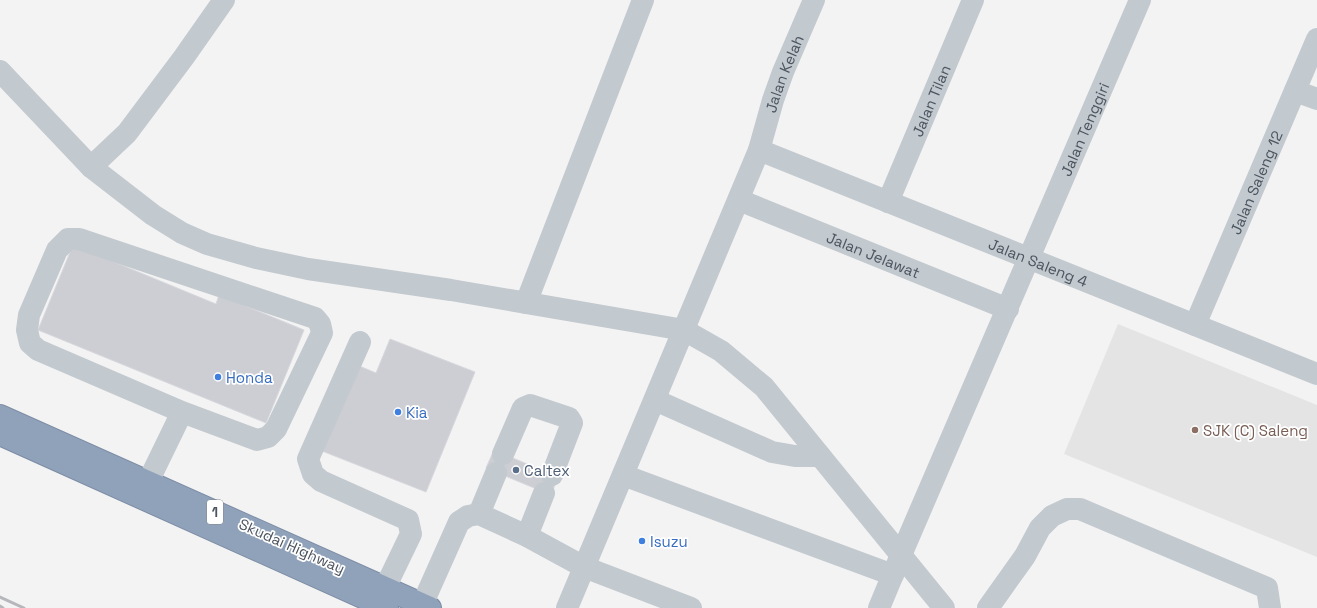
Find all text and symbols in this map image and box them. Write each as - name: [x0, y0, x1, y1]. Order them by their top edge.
- street label: Jalan Kelah: [760, 32, 807, 115]
- street label: Jalan Tilan: [907, 62, 954, 139]
- street label: Jalan Tenggiri: [1056, 80, 1113, 179]
- street label: Jalan Saleng 12: [1225, 128, 1286, 237]
- street label: Jalan Jelawat: [824, 227, 923, 282]
- street label: Jalan Saleng 4: [986, 234, 1091, 291]
- place label: Honda: [226, 368, 273, 387]
- marker: Honda: [213, 372, 223, 382]
- place label: Kia: [406, 403, 428, 422]
- marker: Kia: [393, 407, 403, 417]
- place label: SJK (C) Saleng: [1203, 421, 1308, 441]
- marker: SJK (C) Saleng: [1190, 425, 1200, 435]
- place label: Caltex: [524, 461, 570, 480]
- marker: Caltex: [511, 465, 521, 475]
- road number: 1: [207, 500, 223, 524]
- street label: Skudai Highway: [236, 514, 348, 578]
- place label: Isuzu: [650, 532, 688, 551]
- marker: Isuzu: [637, 536, 647, 546]

